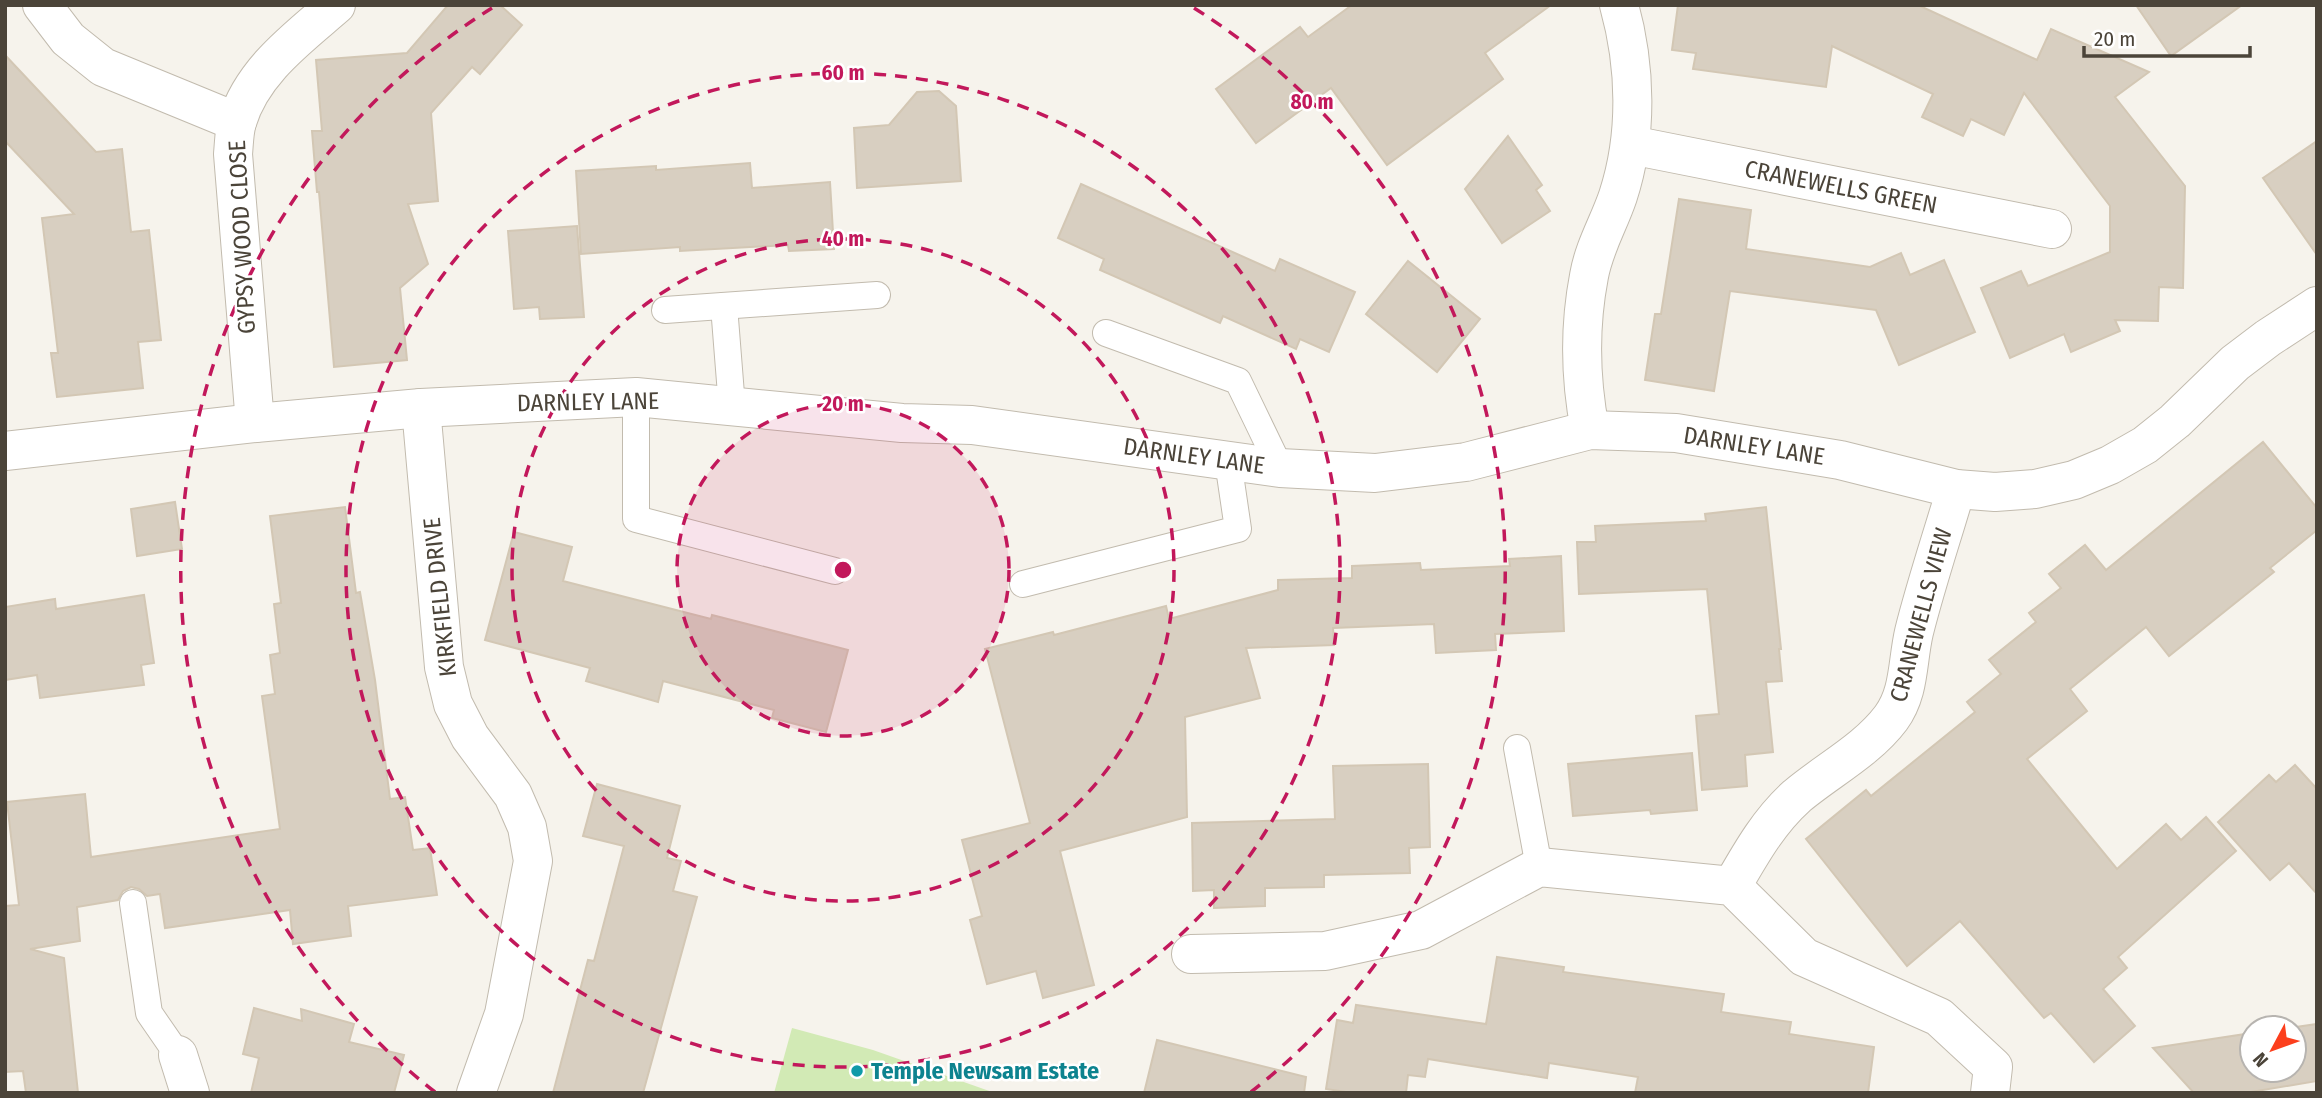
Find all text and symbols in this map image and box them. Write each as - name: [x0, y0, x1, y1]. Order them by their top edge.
- scale bar: [2084, 14, 2250, 58]
- text: 20 m: [2094, 26, 2135, 52]
- text: 60 m: [822, 60, 864, 86]
- text: 80 m: [1291, 89, 1333, 115]
- street label: GYPSY WOOD CLOSE: [223, 139, 261, 335]
- street label: CRANEWELLS GREEN: [1742, 155, 1940, 219]
- text: 40 m: [822, 226, 864, 252]
- street label: DARNLEY LANE: [517, 387, 659, 417]
- text: 20 m: [821, 391, 864, 417]
- street label: DARNLEY LANE: [1681, 421, 1827, 471]
- street label: DARNLEY LANE: [1122, 432, 1266, 480]
- street label: KIRKFIELD DRIVE: [418, 516, 462, 678]
- street label: CRANEWELLS VIEW: [1884, 525, 1958, 705]
- centre of rings: [831, 558, 855, 582]
- north arrow: [2238, 1014, 2308, 1084]
- text: N: [2248, 1048, 2273, 1072]
- place label: Temple Newsam Estate: [871, 1057, 1099, 1085]
- marker: Temple Newsam Estate: [849, 1063, 865, 1079]

